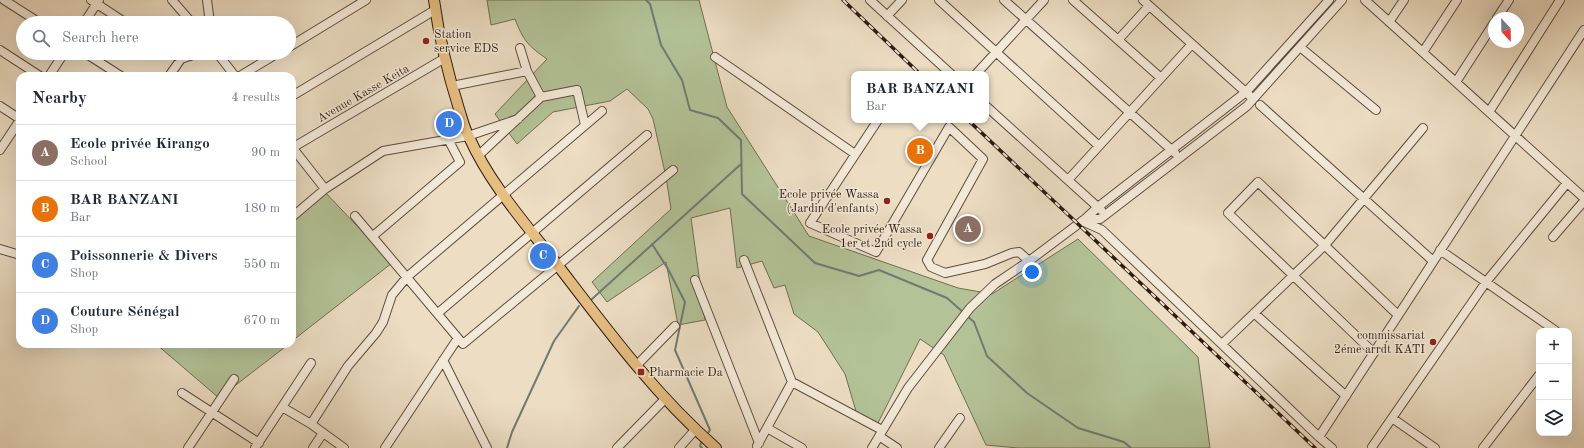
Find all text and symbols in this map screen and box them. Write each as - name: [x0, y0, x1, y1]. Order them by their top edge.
- north arrow: [1488, 12, 1524, 48]
- search box: [16, 16, 296, 60]
- icon: search: [30, 27, 52, 49]
- place label: Station service EDS: [434, 29, 498, 55]
- text: Search here: [62, 31, 139, 46]
- marker: Station service EDS: [421, 36, 431, 46]
- street label: Avenue Kasse Keita: [316, 63, 411, 125]
- popup: [851, 71, 989, 123]
- text: BAR BANZANI: [866, 82, 974, 97]
- text: Nearby: [32, 90, 87, 107]
- text: 4 results: [231, 91, 280, 104]
- text: Bar: [866, 100, 886, 113]
- pin: D: [436, 109, 462, 139]
- pin: B: [907, 136, 933, 166]
- text: Ecole privée Kirango: [70, 137, 210, 152]
- text: A: [40, 146, 50, 159]
- text: 90 m: [251, 146, 280, 159]
- text: School: [70, 155, 107, 168]
- place label: Ecole privée Wassa (Jardin d'enfants): [779, 189, 879, 215]
- text: BAR BANZANI: [70, 193, 179, 208]
- marker: Ecole privée Wassa (Jardin d'enfants): [882, 196, 892, 206]
- text: B: [40, 202, 50, 215]
- text: 180 m: [243, 202, 280, 215]
- text: Bar: [70, 211, 91, 224]
- pin: A: [955, 214, 981, 244]
- place label: Ecole privée Wassa 1er et 2nd cycle: [822, 224, 922, 250]
- marker: Ecole privée Wassa 1er et 2nd cycle: [925, 231, 935, 241]
- pin: C: [530, 241, 556, 271]
- text: Poissonnerie & Divers: [70, 249, 218, 264]
- text: C: [41, 258, 49, 271]
- text: 550 m: [243, 258, 280, 271]
- your location: [1022, 262, 1042, 282]
- text: Shop: [70, 267, 98, 280]
- text: Couture Sénégal: [70, 305, 180, 320]
- text: D: [40, 314, 50, 327]
- text: 670 m: [243, 314, 280, 327]
- text: Shop: [70, 323, 98, 336]
- map controls: [1536, 328, 1572, 436]
- button: +: [1536, 328, 1572, 364]
- place label: commissariat 2éme arrdt KATI: [1334, 330, 1425, 356]
- marker: commissariat 2éme arrdt KATI: [1428, 337, 1438, 347]
- button: −: [1536, 364, 1572, 400]
- marker: Pharmacie Da: [636, 367, 646, 377]
- place label: Pharmacie Da: [649, 367, 723, 379]
- button: layers: [1536, 400, 1572, 436]

